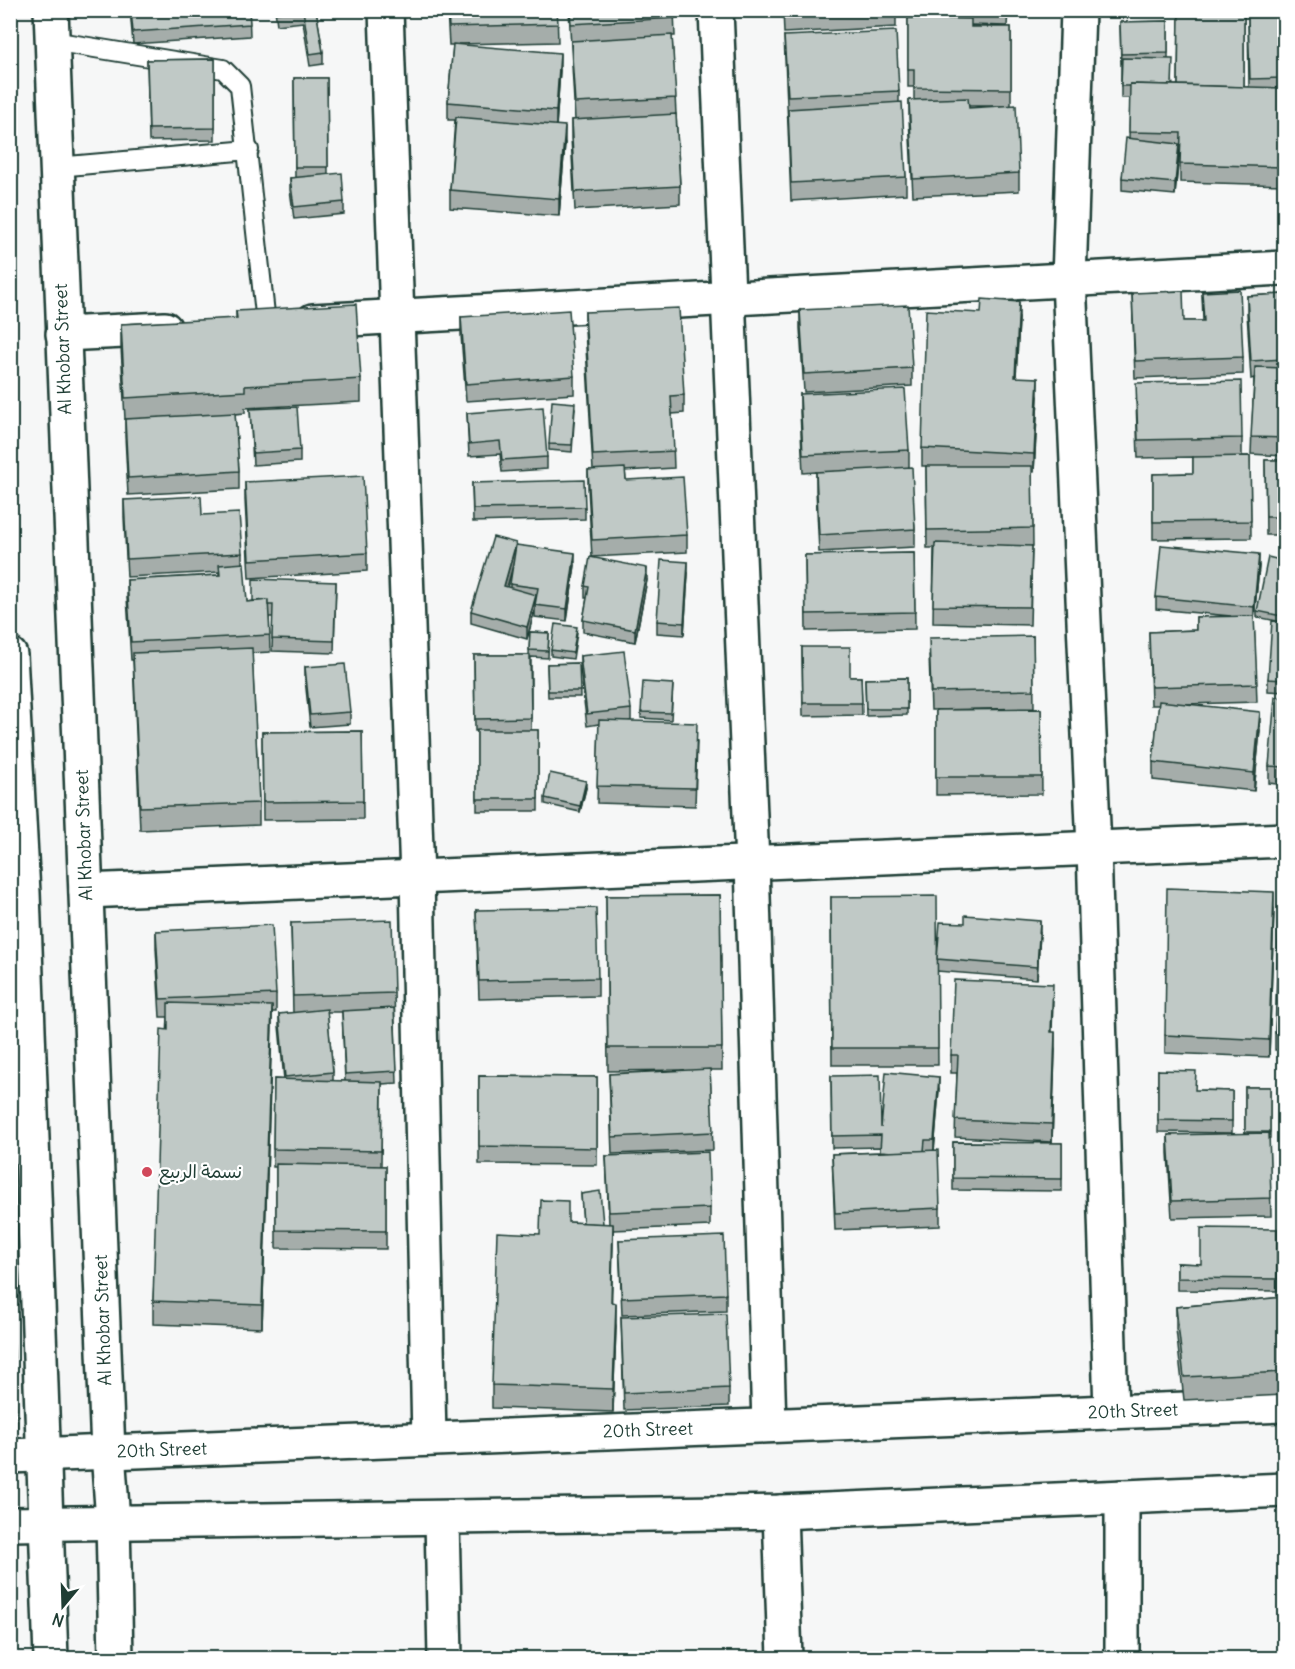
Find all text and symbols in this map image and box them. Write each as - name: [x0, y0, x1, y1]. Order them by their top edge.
- street label: Al Khobar Street: [49, 283, 76, 415]
- street label: Al Khobar Street: [70, 769, 97, 901]
- place label: نسمة الربيع: [159, 1160, 242, 1185]
- marker: نسمة الربيع: [140, 1165, 154, 1179]
- street label: Al Khobar Street: [89, 1254, 116, 1386]
- street label: 20th Street: [1087, 1397, 1179, 1424]
- street label: 20th Street: [602, 1416, 694, 1443]
- street label: 20th Street: [116, 1436, 208, 1463]
- north arrow: [33, 1576, 93, 1636]
- text: N: [50, 1609, 67, 1631]

